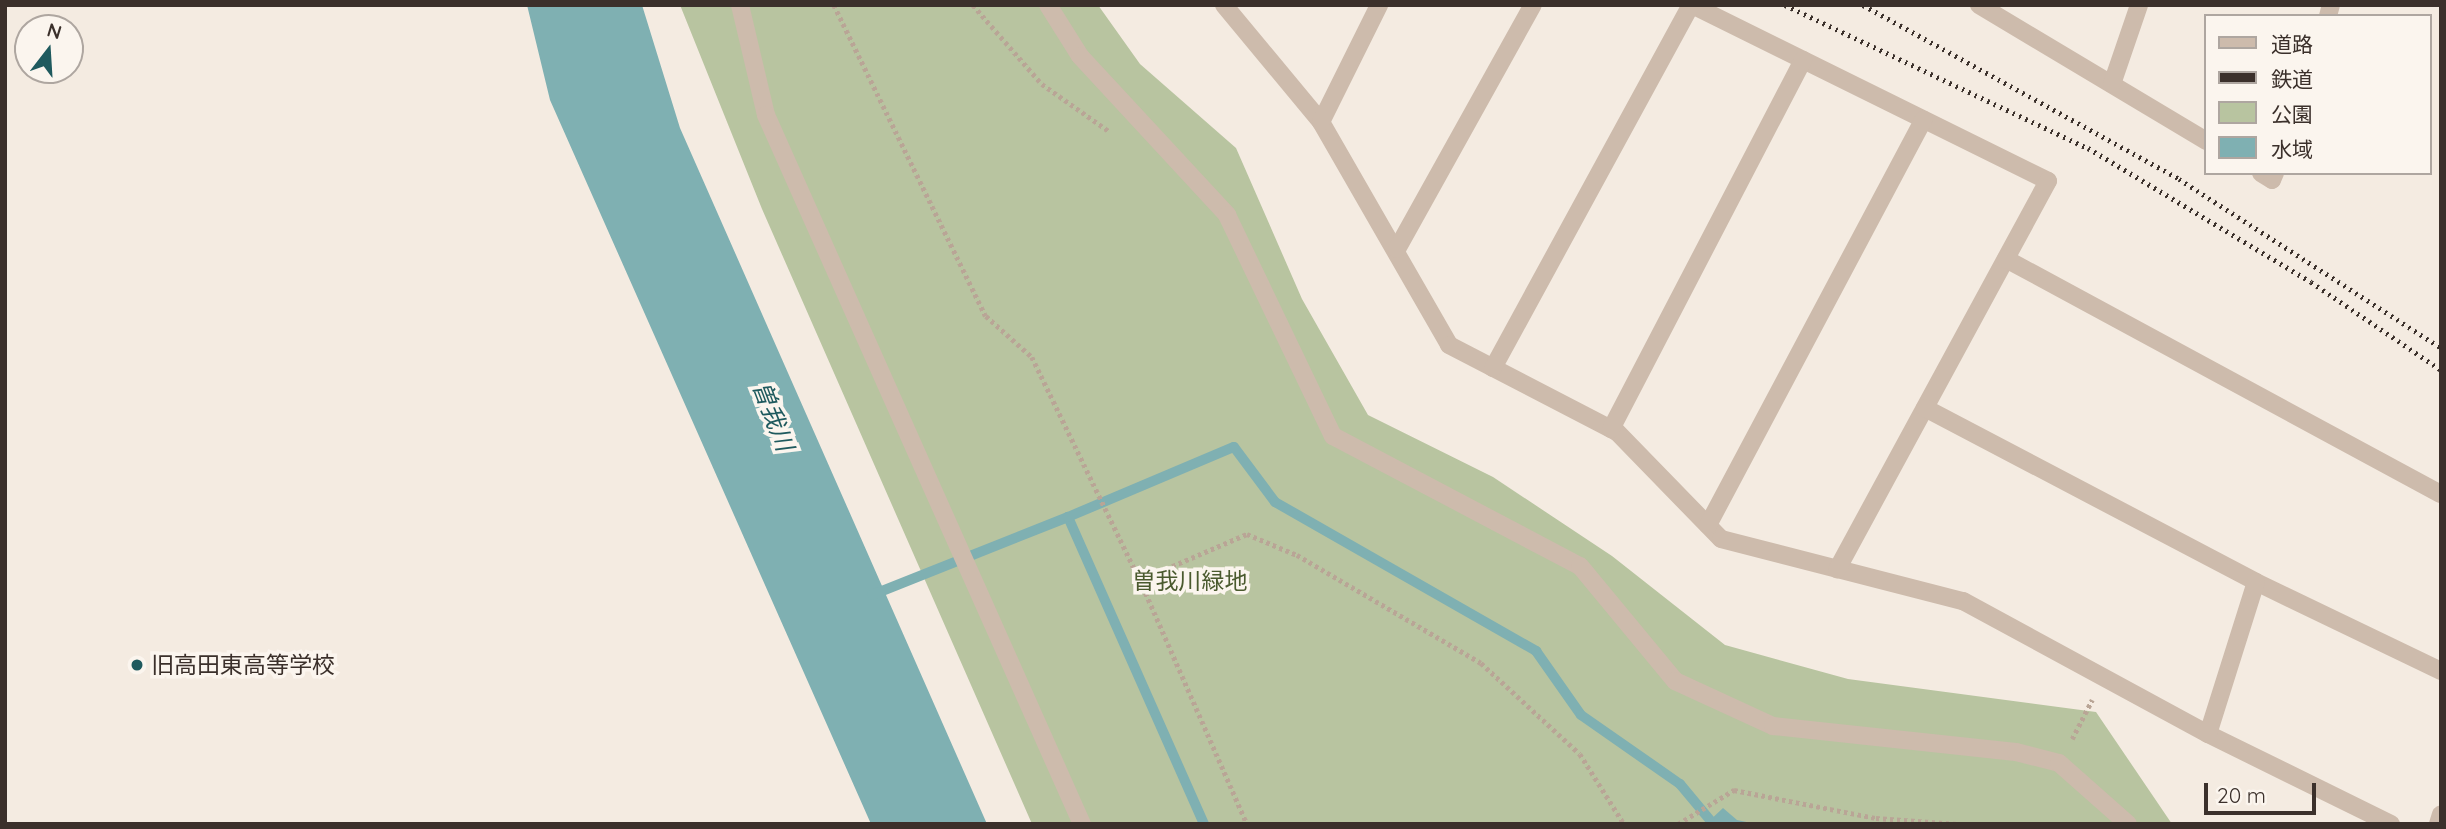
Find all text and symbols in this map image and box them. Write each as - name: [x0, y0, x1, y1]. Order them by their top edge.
- north arrow: [14, 14, 84, 84]
- legend: [2204, 14, 2432, 175]
- text: N: [44, 17, 65, 44]
- text: 道路: [2271, 31, 2313, 57]
- text: 鉄道: [2271, 66, 2313, 92]
- text: 公園: [2271, 101, 2313, 127]
- text: 水域: [2271, 136, 2313, 162]
- water label: 曽我川: [747, 377, 799, 455]
- park label: 曽我川緑地: [1133, 567, 1247, 595]
- place label: 旧高田東高等学校: [151, 651, 335, 679]
- marker: 旧高田東高等学校: [129, 657, 145, 673]
- scale bar: [2208, 770, 2320, 814]
- text: 20 m: [2217, 782, 2266, 808]

